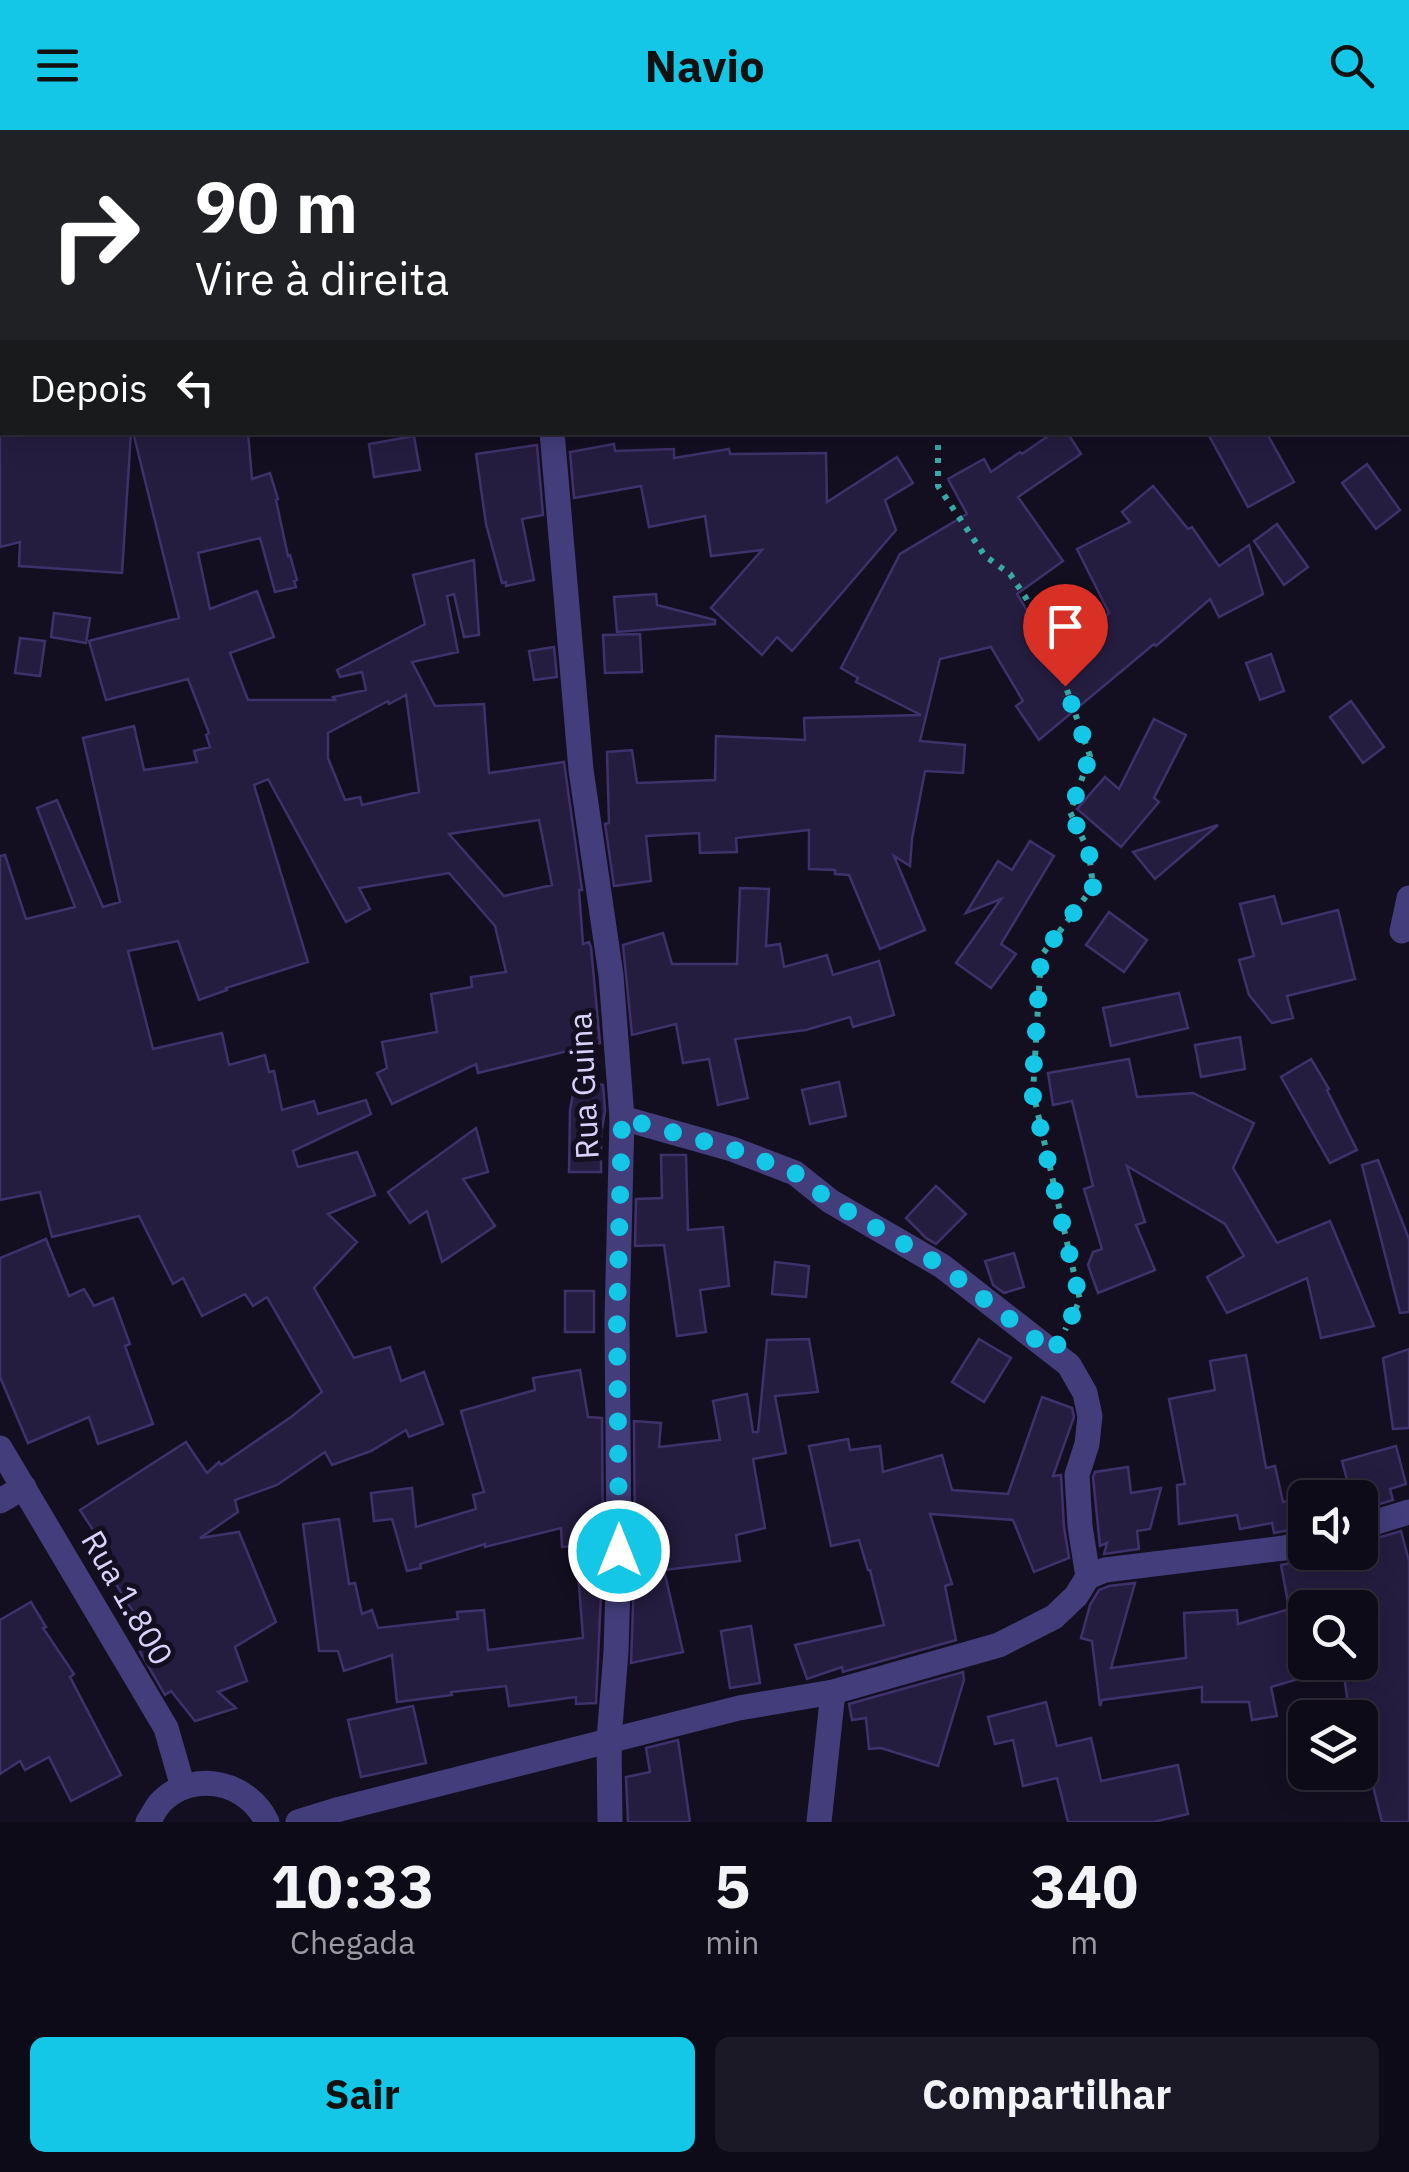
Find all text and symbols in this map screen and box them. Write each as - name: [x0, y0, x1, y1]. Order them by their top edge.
- text: Navio: [644, 36, 765, 94]
- icon: menu: [30, 38, 85, 93]
- icon: search: [1324, 38, 1379, 93]
- text: 90 m: [195, 161, 358, 252]
- icon: right: [30, 170, 160, 300]
- text: Vire à direita: [195, 249, 449, 307]
- icon: left: [168, 360, 223, 415]
- text: Depois: [30, 363, 148, 412]
- pin: [1023, 584, 1108, 687]
- icon: arrive: [1038, 599, 1093, 654]
- street label: Rua Guina: [558, 1012, 608, 1161]
- map controls: [1288, 1480, 1378, 1790]
- button: sound: [1288, 1480, 1378, 1570]
- position arrow: [567, 1499, 671, 1603]
- street label: Rua 1.800: [72, 1523, 183, 1672]
- button: search: [1288, 1590, 1378, 1680]
- button: layers: [1288, 1700, 1378, 1790]
- text: 10:33: [271, 1846, 435, 1925]
- text: 5: [714, 1846, 750, 1925]
- text: 340: [1030, 1846, 1138, 1925]
- text: Chegada: [290, 1921, 415, 1963]
- text: min: [705, 1921, 759, 1963]
- text: m: [1070, 1921, 1098, 1963]
- button: Sair: [30, 2037, 695, 2152]
- button: Compartilhar: [715, 2037, 1379, 2152]

